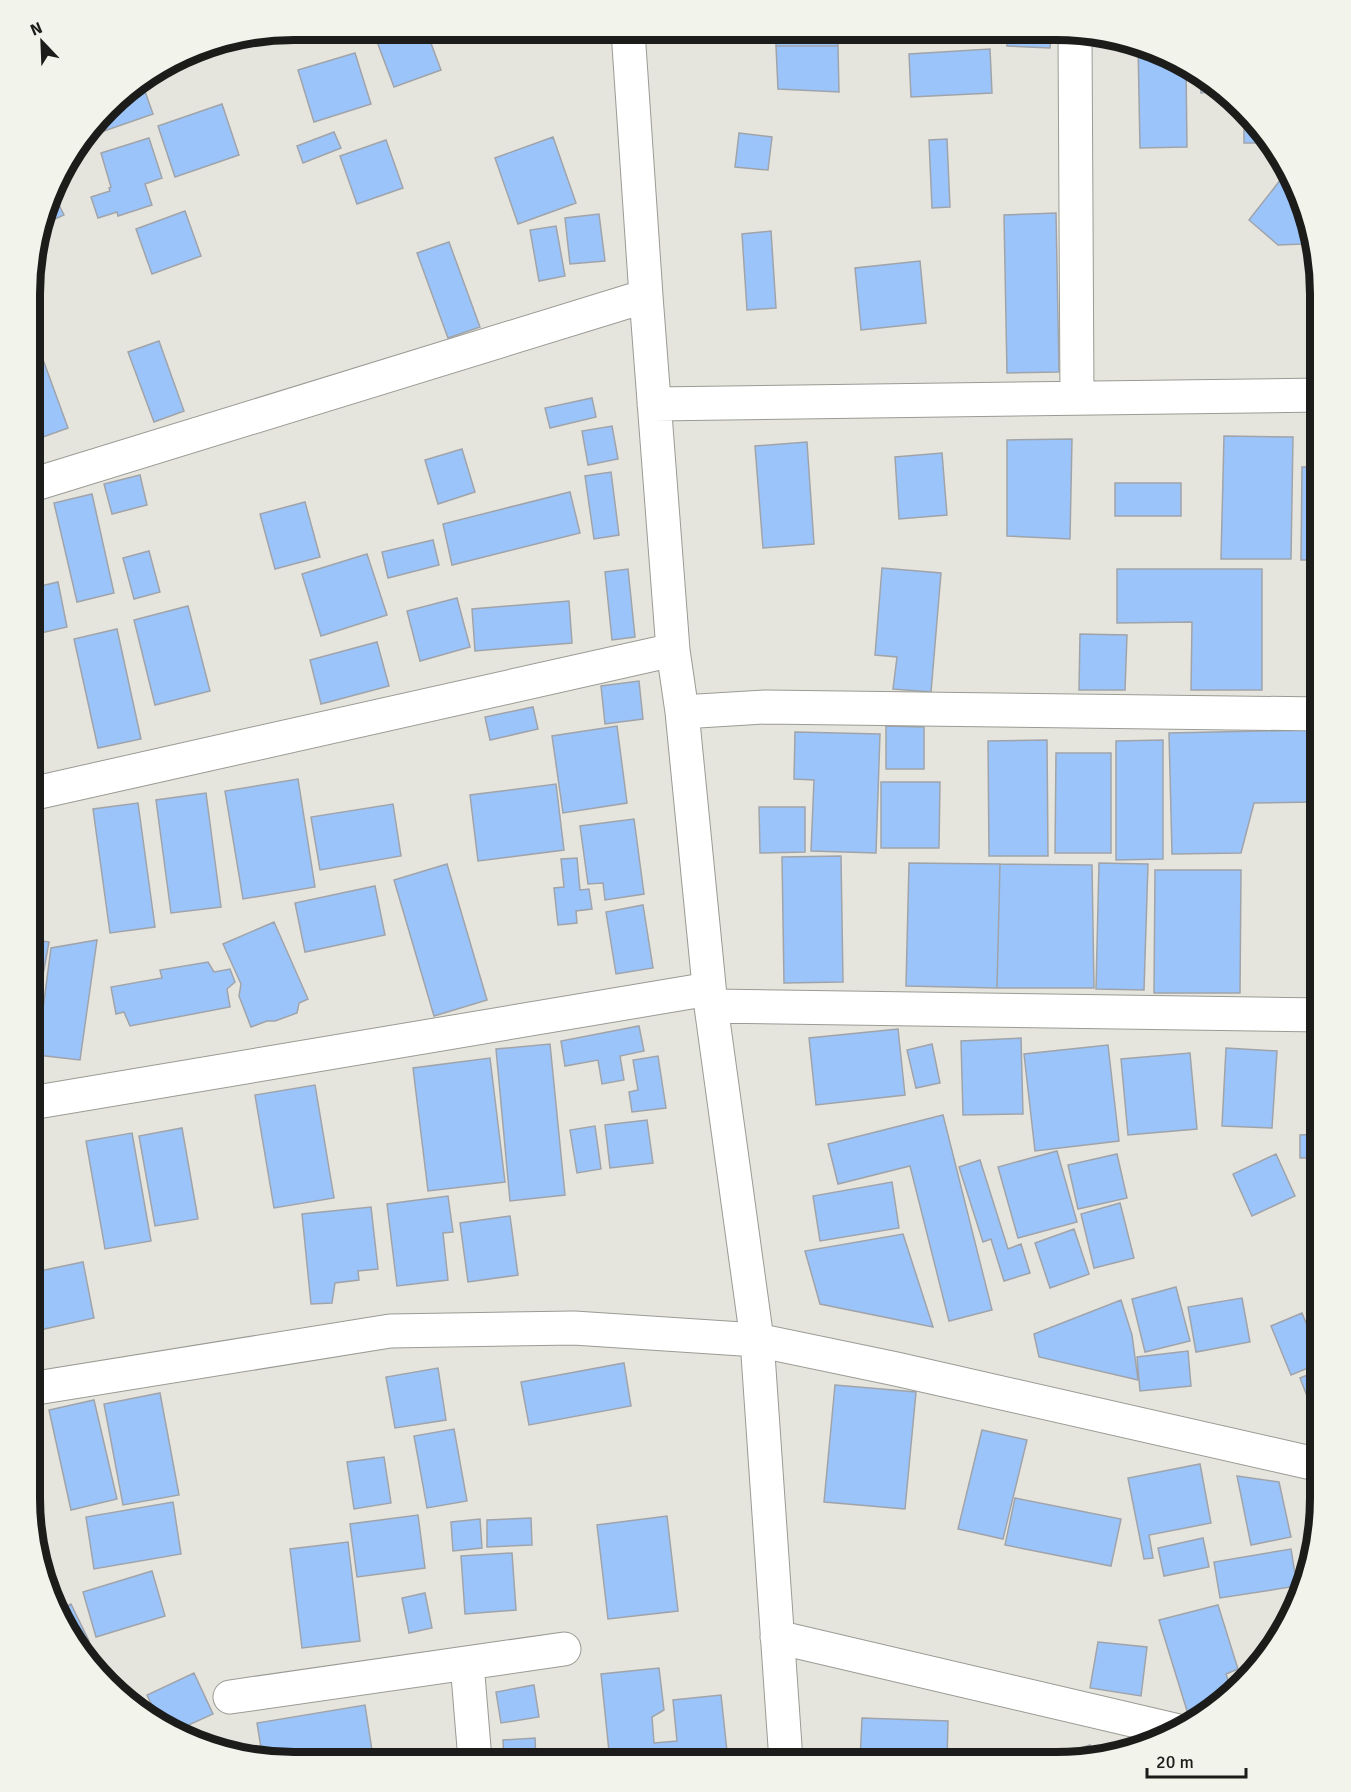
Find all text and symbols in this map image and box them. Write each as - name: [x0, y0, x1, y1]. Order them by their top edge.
- north arrow: [12, 12, 72, 72]
- text: N: [27, 18, 46, 40]
- scale bar: [1147, 1741, 1246, 1779]
- text: 20 m: [1156, 1751, 1194, 1773]

